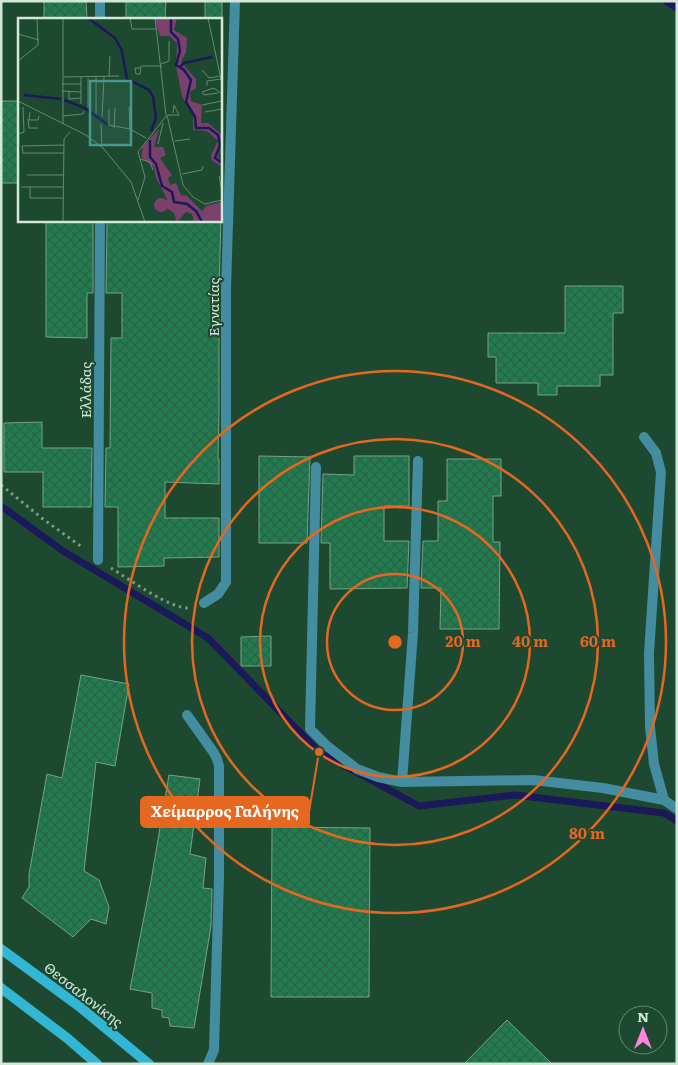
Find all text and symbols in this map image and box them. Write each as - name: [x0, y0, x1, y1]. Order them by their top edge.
- inset map: [18, 18, 221, 221]
- street label: Εγνατίας: [203, 277, 223, 337]
- street label: Ελλάδας: [75, 362, 95, 418]
- text: 20 m: [445, 629, 481, 652]
- text: 40 m: [512, 629, 548, 652]
- text: 60 m: [580, 629, 616, 652]
- centre of rings: [386, 633, 404, 651]
- callout: Χείμαρρος Γαλήνης: [141, 797, 309, 827]
- text: Χείμαρρος Γαλήνης: [151, 799, 299, 822]
- text: 80 m: [569, 821, 605, 844]
- street label: Θεσσαλονίκης: [40, 957, 128, 1031]
- north arrow: [618, 1005, 668, 1055]
- text: N: [637, 1006, 649, 1026]

